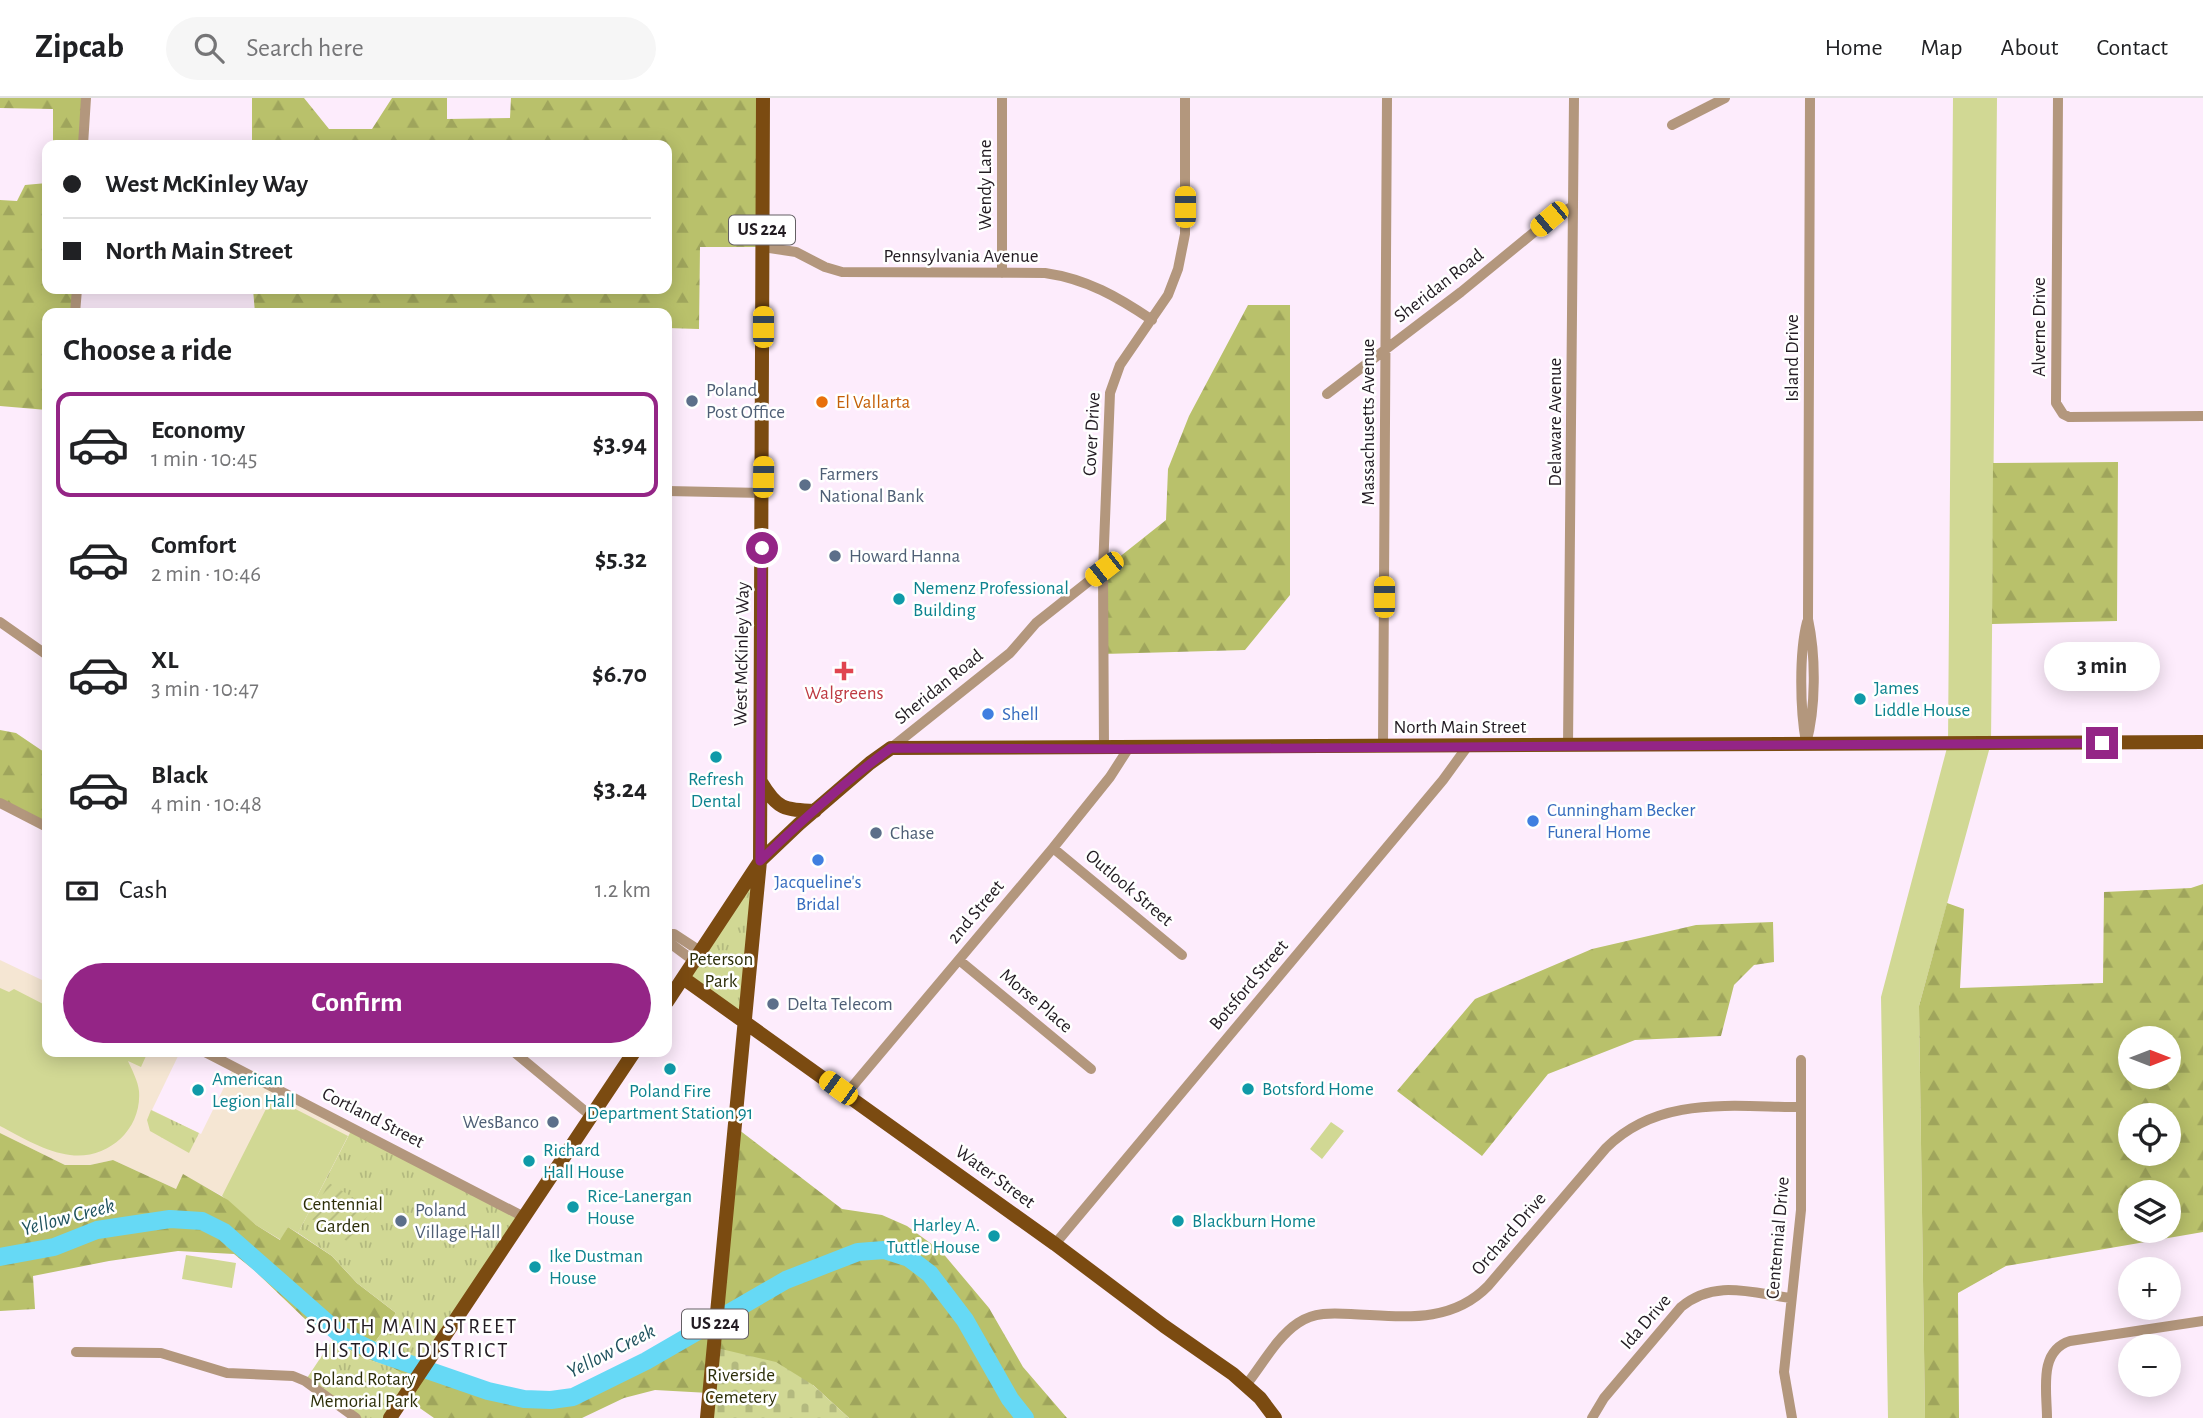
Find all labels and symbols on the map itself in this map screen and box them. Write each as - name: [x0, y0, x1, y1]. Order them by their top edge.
- street label: Wendy Lane: [976, 140, 995, 230]
- car: [1175, 186, 1196, 228]
- car: [1527, 197, 1572, 241]
- road number: US 224: [729, 216, 795, 244]
- street label: Sheridan Road: [1391, 245, 1487, 327]
- street label: Pennsylvania Avenue: [883, 247, 1039, 266]
- street label: Alverne Drive: [2030, 277, 2049, 377]
- car: [753, 306, 774, 348]
- street label: Island Drive: [1783, 314, 1802, 402]
- street label: Massachusetts Avenue: [1359, 339, 1378, 505]
- street label: Delaware Avenue: [1546, 358, 1565, 486]
- place label: Poland Post Office: [706, 381, 785, 422]
- street label: Cover Drive: [1080, 392, 1104, 476]
- marker: Poland Post Office: [684, 393, 700, 409]
- place label: El Vallarta: [836, 393, 911, 412]
- marker: El Vallarta: [814, 394, 830, 410]
- car: [753, 456, 774, 498]
- place label: Farmers National Bank: [819, 465, 924, 506]
- marker: Farmers National Bank: [797, 477, 813, 493]
- route start: [746, 532, 778, 564]
- place label: Howard Hanna: [849, 547, 960, 566]
- marker: Howard Hanna: [827, 548, 843, 564]
- car: [1081, 548, 1128, 590]
- car: [1374, 576, 1395, 618]
- place label: Nemenz Professional Building: [913, 579, 1069, 620]
- street label: West McKinley Way: [731, 582, 753, 726]
- marker: Nemenz Professional Building: [891, 591, 907, 607]
- callout: 3 min: [2044, 642, 2160, 690]
- street label: Sheridan Road: [891, 646, 987, 728]
- marker: Walgreens: [836, 663, 852, 679]
- place label: James Liddle House: [1874, 679, 1970, 720]
- place label: Walgreens: [804, 684, 884, 703]
- marker: James Liddle House: [1852, 691, 1868, 707]
- place label: Shell: [1002, 705, 1039, 724]
- marker: Shell: [980, 706, 996, 722]
- street label: North Main Street: [1394, 718, 1526, 737]
- route end: [2086, 727, 2118, 759]
- marker: Refresh Dental: [708, 749, 724, 765]
- place label: Refresh Dental: [688, 770, 744, 811]
- place label: Cunningham Becker Funeral Home: [1547, 801, 1695, 842]
- marker: Cunningham Becker Funeral Home: [1525, 813, 1541, 829]
- place label: Chase: [890, 824, 934, 843]
- marker: Chase: [868, 825, 884, 841]
- street label: Outlook Street: [1082, 846, 1176, 930]
- marker: Jacqueline's Bridal: [810, 852, 826, 868]
- place label: Jacqueline's Bridal: [774, 873, 862, 914]
- street label: 2nd Street: [944, 877, 1008, 947]
- street label: Botsford Street: [1206, 936, 1292, 1034]
- park label: Peterson Park: [689, 950, 753, 991]
- street label: Morse Place: [996, 965, 1076, 1037]
- place label: Delta Telecom: [787, 995, 893, 1014]
- marker: Delta Telecom: [765, 996, 781, 1012]
- north arrow: [2118, 1026, 2180, 1088]
- marker: Poland Fire Department Station 91: [662, 1061, 678, 1077]
- car: [815, 1067, 862, 1109]
- place label: American Legion Hall: [212, 1070, 295, 1111]
- place label: Botsford Home: [1262, 1080, 1374, 1099]
- marker: Botsford Home: [1240, 1081, 1256, 1097]
- marker: American Legion Hall: [190, 1082, 206, 1098]
- place label: Poland Fire Department Station 91: [587, 1082, 753, 1123]
- street label: Cortland Street: [319, 1084, 427, 1152]
- place label: WesBanco: [462, 1113, 539, 1132]
- marker: WesBanco: [545, 1114, 561, 1130]
- place label: Richard Hall House: [543, 1141, 624, 1182]
- street label: Water Street: [952, 1142, 1038, 1212]
- marker: Richard Hall House: [521, 1153, 537, 1169]
- street label: Centennial Drive: [1763, 1176, 1793, 1300]
- place label: Rice-Lanergan House: [587, 1187, 692, 1228]
- street label: Orchard Drive: [1468, 1189, 1550, 1279]
- water label: Yellow Creek: [19, 1194, 117, 1240]
- park label: Centennial Garden: [303, 1195, 383, 1236]
- marker: Rice-Lanergan House: [565, 1199, 581, 1215]
- place label: Poland Village Hall: [415, 1201, 500, 1242]
- place label: Blackburn Home: [1192, 1212, 1316, 1231]
- marker: Poland Village Hall: [393, 1213, 409, 1229]
- marker: Blackburn Home: [1170, 1213, 1186, 1229]
- place label: Harley A. Tuttle House: [886, 1216, 980, 1257]
- marker: Harley A. Tuttle House: [986, 1228, 1002, 1244]
- place label: Ike Dustman House: [549, 1247, 643, 1288]
- marker: Ike Dustman House: [527, 1259, 543, 1275]
- street label: Ida Drive: [1617, 1291, 1675, 1353]
- road number: US 224: [682, 1310, 748, 1338]
- district label: SOUTH MAIN STREET HISTORIC DISTRICT: [306, 1316, 518, 1361]
- water label: Yellow Creek: [564, 1320, 659, 1382]
- park label: Riverside Cemetery: [705, 1366, 777, 1407]
- park label: Poland Rotary Memorial Park: [310, 1370, 418, 1411]

